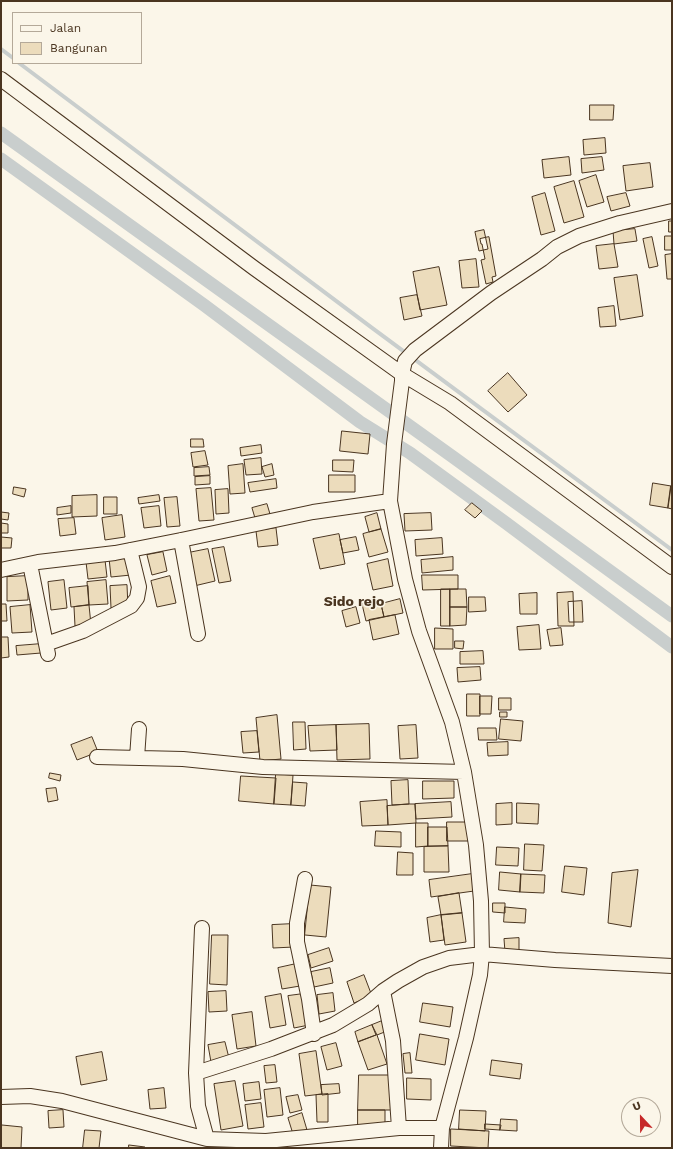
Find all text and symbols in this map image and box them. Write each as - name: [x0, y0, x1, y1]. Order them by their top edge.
- legend: [12, 12, 142, 64]
- text: Jalan: [50, 21, 81, 35]
- text: Bangunan: [50, 41, 108, 55]
- district label: Sido rejo: [324, 594, 384, 610]
- north arrow: [621, 1097, 661, 1137]
- text: U: [631, 1099, 643, 1114]

